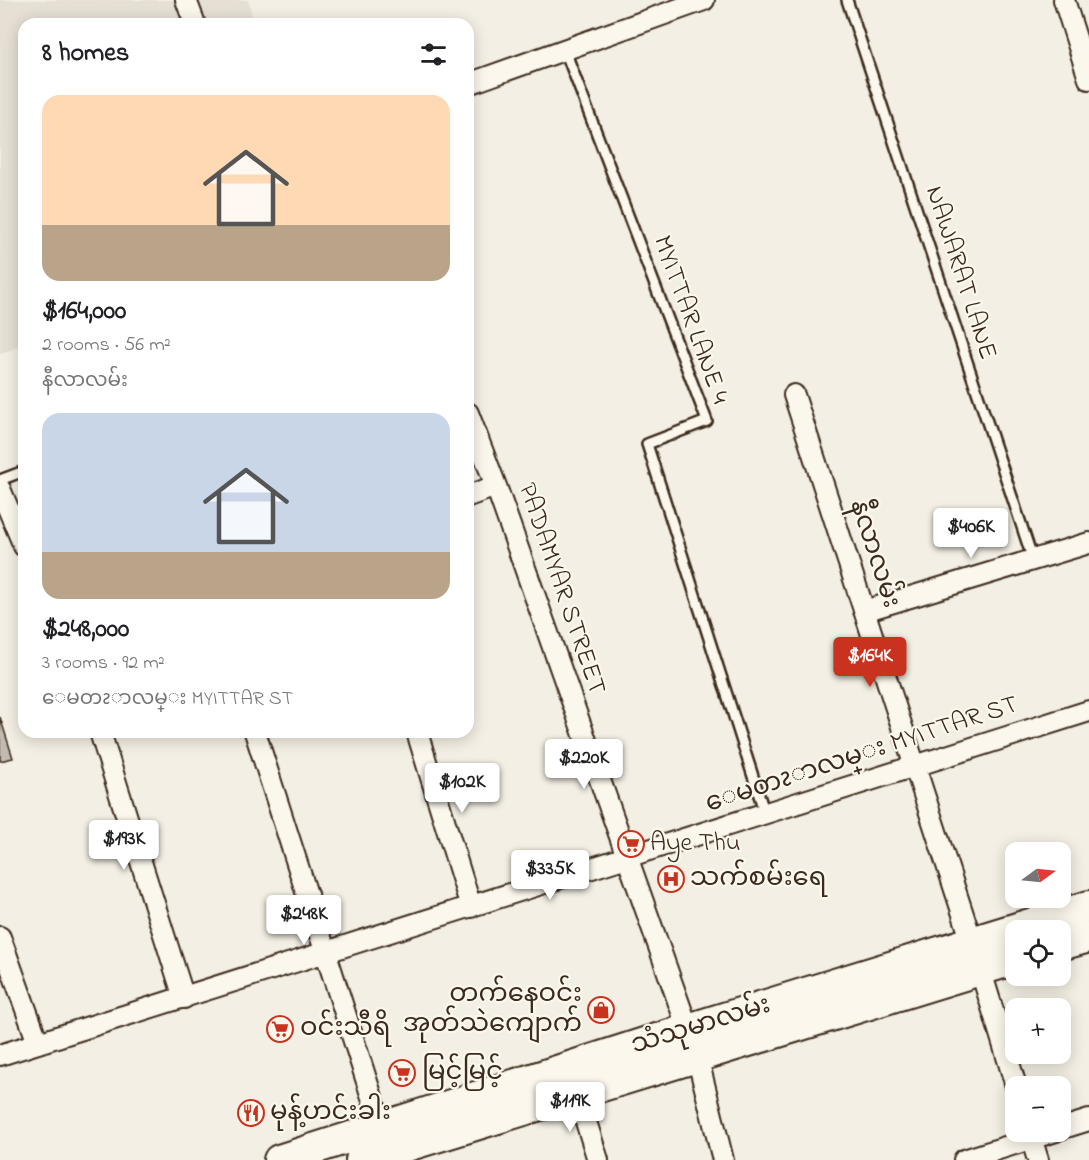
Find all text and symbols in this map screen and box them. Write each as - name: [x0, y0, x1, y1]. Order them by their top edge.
- text: 8 homes: [42, 35, 129, 73]
- icon: filters: [417, 38, 450, 71]
- icon: home: [192, 134, 300, 242]
- street label: NAWARAT LANE: [914, 181, 1006, 365]
- street label: MYITTAR LANE 4: [642, 230, 738, 410]
- text: $164,000: [42, 293, 126, 331]
- text: 2 rooms · 56 m²: [42, 331, 171, 360]
- text: နီလာလမ်း: [42, 367, 128, 396]
- icon: home: [192, 452, 300, 560]
- street label: PADAMYAR STREET: [507, 478, 615, 700]
- street label: နီလာလမ်း: [839, 495, 910, 613]
- pin: $406K: [929, 508, 1013, 559]
- text: $406K: [947, 513, 995, 542]
- text: $248,000: [42, 611, 129, 649]
- pin: $164K: [828, 637, 912, 688]
- text: $164K: [847, 642, 893, 671]
- text: 3 rooms · 92 m²: [42, 649, 165, 678]
- text: ေမတၩာလမ္း MYITTAR ST: [42, 685, 293, 714]
- street label: ေမတၩာလမ္း MYITTAR ST: [701, 686, 1023, 824]
- pin: $220K: [542, 739, 626, 790]
- text: $220K: [559, 744, 609, 773]
- pin: $102K: [420, 763, 504, 814]
- text: $102K: [439, 768, 485, 797]
- pin: $193K: [82, 820, 166, 871]
- text: $193K: [103, 825, 145, 854]
- place label: Aye Thu: [650, 825, 741, 863]
- supermarket icon: Aye Thu: [616, 829, 646, 859]
- north arrow: [1005, 842, 1071, 908]
- map controls: [1005, 842, 1071, 1142]
- pin: $335K: [508, 850, 592, 901]
- text: $335K: [525, 855, 575, 884]
- place label: သက်စမ်းရေ: [690, 859, 828, 898]
- hospital icon: သက်စမ်းရေ: [656, 864, 686, 894]
- pin: $248K: [262, 895, 346, 946]
- text: $248K: [280, 900, 328, 929]
- button: locate: [1005, 920, 1071, 986]
- place label: တက်နေဝင်း အုတ်သဲကျောက်: [403, 975, 582, 1044]
- street label: သံသုမာလမ်း: [626, 986, 775, 1065]
- shop icon: တက်နေဝင်း အုတ်သဲကျောက်: [586, 995, 616, 1025]
- button: +: [1005, 998, 1071, 1064]
- place label: ဝင်းသီရိ: [300, 1009, 392, 1048]
- supermarket icon: ဝင်းသီရိ: [265, 1014, 295, 1044]
- place label: မြင့်မြင့်: [422, 1053, 503, 1092]
- supermarket icon: မြင့်မြင့်: [387, 1058, 417, 1088]
- button: −: [1005, 1076, 1071, 1142]
- pin: $119K: [528, 1082, 612, 1133]
- text: $119K: [550, 1087, 590, 1116]
- place label: မုန့်ဟင်းခါး: [270, 1093, 391, 1132]
- restaurant icon: မုန့်ဟင်းခါး: [236, 1098, 266, 1128]

